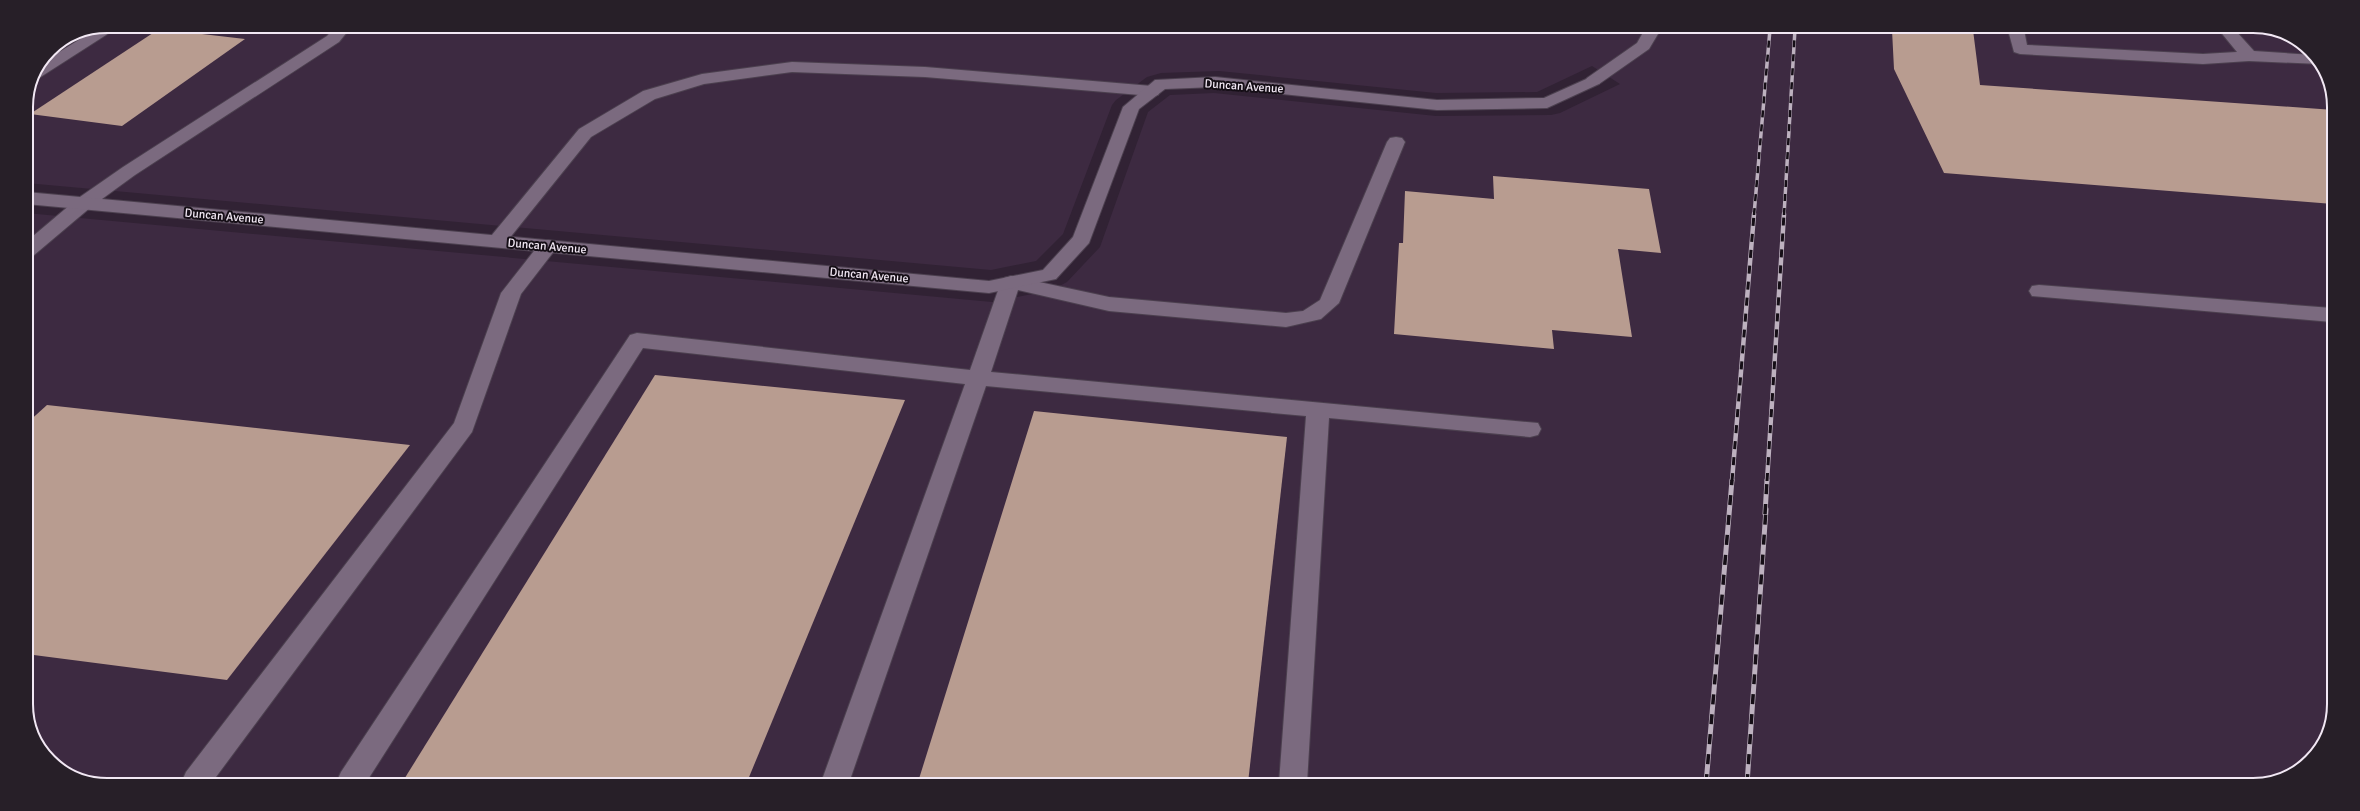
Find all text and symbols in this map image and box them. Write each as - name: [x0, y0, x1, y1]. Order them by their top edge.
- street label: Duncan Avenue: [1204, 76, 1284, 97]
- street label: Duncan Avenue: [184, 206, 264, 227]
- street label: Duncan Avenue: [507, 236, 587, 257]
- street label: Duncan Avenue: [829, 265, 909, 286]

